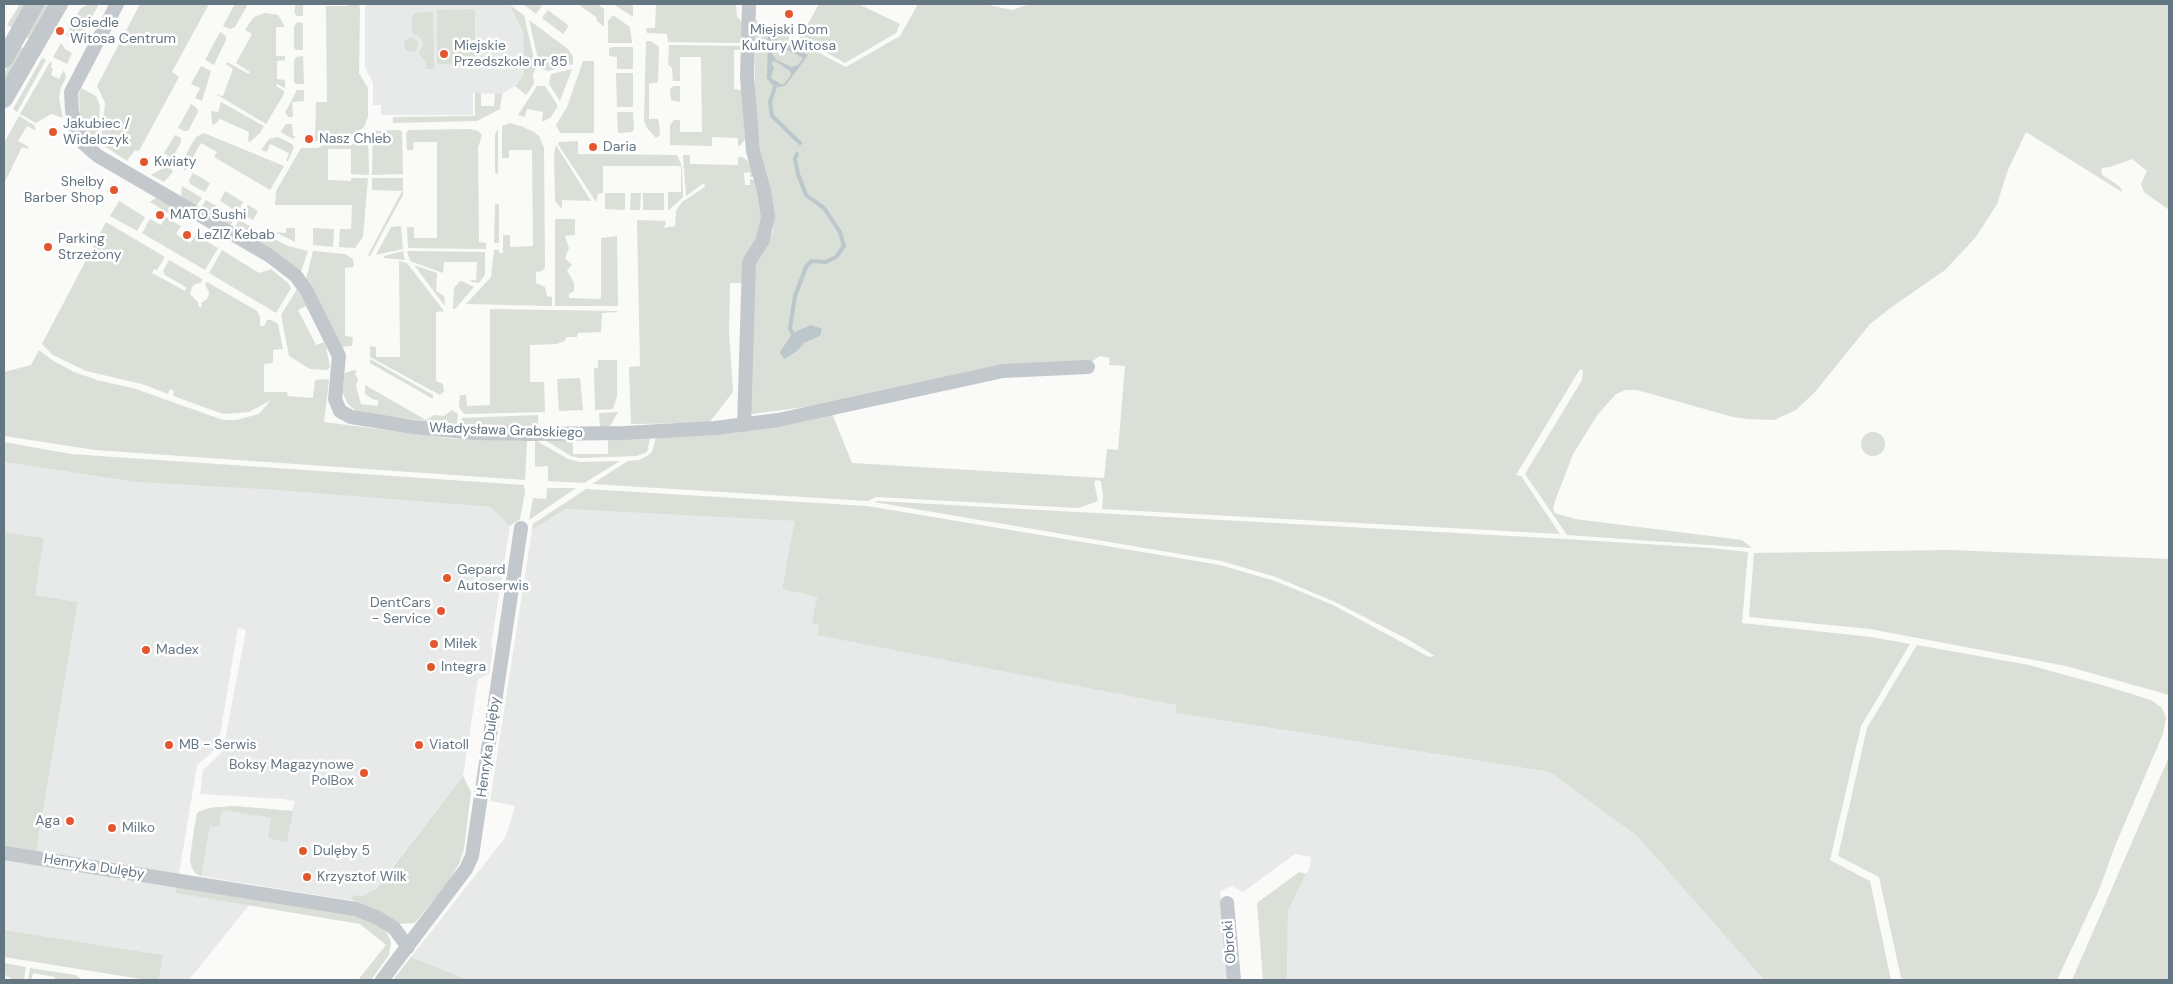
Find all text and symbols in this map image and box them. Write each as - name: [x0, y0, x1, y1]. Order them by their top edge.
- marker: Miejski Dom Kultury Witosa: [783, 8, 795, 20]
- place label: Osiedle Witosa Centrum: [70, 15, 176, 48]
- place label: Miejski Dom Kultury Witosa: [742, 22, 836, 54]
- marker: Osiedle Witosa Centrum: [54, 25, 66, 37]
- place label: Miejskie Przedszkole nr 85: [454, 38, 568, 70]
- marker: Miejskie Przedszkole nr 85: [438, 48, 450, 60]
- place label: Jakubiec / Widelczyk: [63, 116, 130, 148]
- marker: Jakubiec / Widelczyk: [47, 126, 59, 138]
- place label: Nasz Chleb: [319, 131, 391, 147]
- marker: Nasz Chleb: [303, 133, 315, 145]
- place label: Daria: [603, 139, 636, 155]
- marker: Daria: [587, 141, 599, 153]
- place label: Kwiaty: [154, 154, 196, 170]
- marker: Kwiaty: [138, 156, 150, 168]
- place label: Shelby Barber Shop: [24, 174, 104, 206]
- marker: Shelby Barber Shop: [108, 184, 120, 196]
- place label: MATO Sushi: [170, 207, 246, 223]
- marker: MATO Sushi: [154, 209, 166, 221]
- place label: LeZIZ Kebab: [197, 227, 275, 243]
- marker: LeZIZ Kebab: [181, 229, 193, 241]
- place label: Parking Strzeżony: [58, 231, 121, 264]
- marker: Parking Strzeżony: [42, 241, 54, 253]
- street label: Władysława Grabskiego: [429, 420, 583, 442]
- place label: Gepard Autoserwis: [457, 562, 529, 594]
- marker: Gepard Autoserwis: [441, 572, 453, 584]
- place label: DentCars - Service: [370, 595, 431, 628]
- marker: DentCars - Service: [435, 605, 447, 617]
- place label: Miłek: [444, 636, 478, 652]
- marker: Miłek: [428, 638, 440, 650]
- place label: Madex: [156, 642, 199, 658]
- marker: Madex: [140, 644, 152, 656]
- place label: Integra: [441, 659, 486, 675]
- marker: Integra: [425, 661, 437, 673]
- street label: Henryka Dulęby: [474, 696, 504, 798]
- place label: MB - Serwis: [179, 737, 257, 753]
- place label: Viatoll: [429, 737, 469, 753]
- marker: MB - Serwis: [163, 739, 175, 751]
- marker: Viatoll: [413, 739, 425, 751]
- place label: Boksy Magazynowe PolBox: [229, 757, 354, 790]
- marker: Boksy Magazynowe PolBox: [358, 767, 370, 779]
- place label: Aga: [35, 813, 60, 829]
- marker: Aga: [64, 815, 76, 827]
- place label: Milko: [122, 820, 155, 836]
- marker: Milko: [106, 822, 118, 834]
- place label: Dulęby 5: [313, 843, 370, 859]
- marker: Dulęby 5: [297, 845, 309, 857]
- street label: Henryka Dulęby: [43, 851, 145, 883]
- place label: Krzysztof Wilk: [317, 869, 407, 885]
- marker: Krzysztof Wilk: [301, 871, 313, 883]
- street label: Obroki: [1220, 920, 1240, 964]

